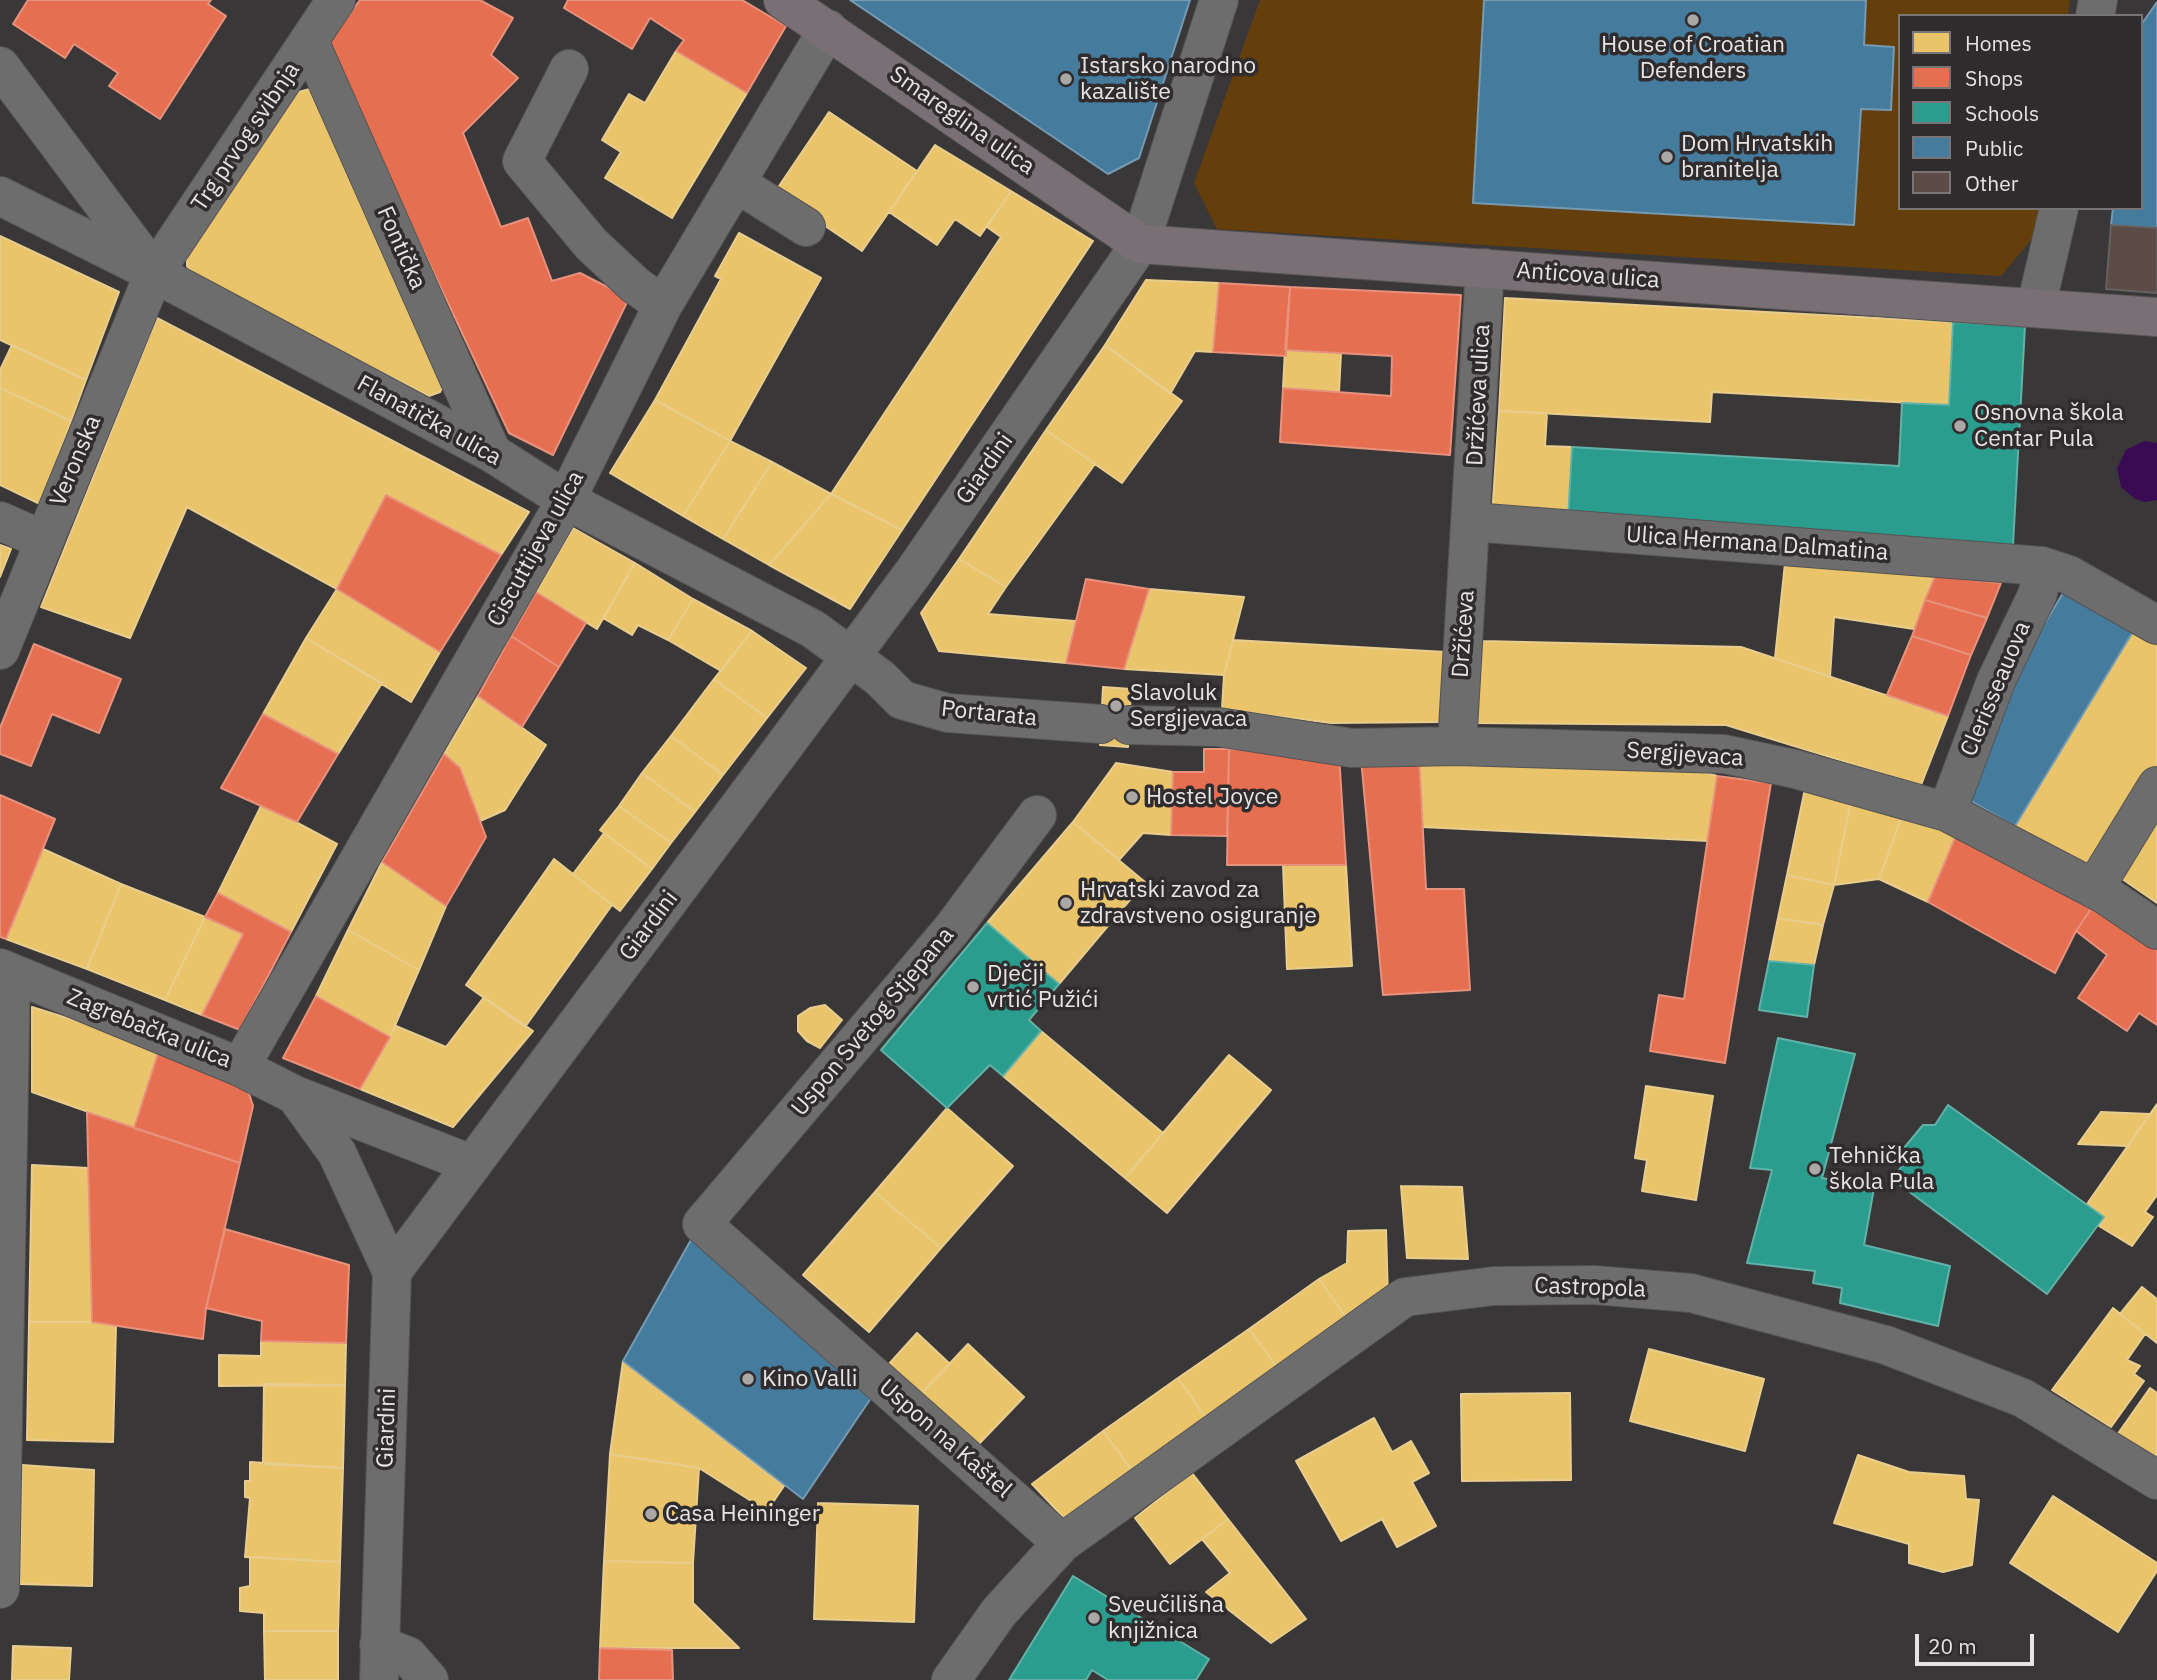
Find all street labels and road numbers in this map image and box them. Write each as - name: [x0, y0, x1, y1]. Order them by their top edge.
- street label: Trg prvog svibnja: [186, 57, 306, 217]
- street label: Smareglina ulica: [884, 61, 1040, 181]
- street label: Fontička: [371, 202, 431, 294]
- street label: Anticova ulica: [1515, 257, 1661, 295]
- street label: Držićeva ulica: [1462, 323, 1496, 467]
- street label: Flanatička ulica: [352, 370, 506, 472]
- street label: Veronska: [45, 412, 107, 510]
- street label: Giardini: [951, 428, 1019, 510]
- street label: Ciscuttijeva ulica: [482, 466, 590, 632]
- street label: Ulica Hermana Dalmatina: [1625, 521, 1889, 567]
- street label: Držićeva: [1447, 589, 1481, 679]
- street label: Clerisseauova: [1955, 617, 2037, 761]
- street label: Portarata: [940, 695, 1038, 733]
- street label: Sergijevaca: [1626, 737, 1744, 773]
- street label: Giardini: [614, 886, 684, 966]
- street label: Uspon Svetog Stjepana: [786, 922, 960, 1122]
- street label: Zagrebačka ulica: [63, 984, 235, 1074]
- street label: Castropola: [1534, 1272, 1646, 1304]
- street label: Uspon na Kaštel: [873, 1374, 1017, 1504]
- street label: Giardini: [372, 1387, 402, 1469]

